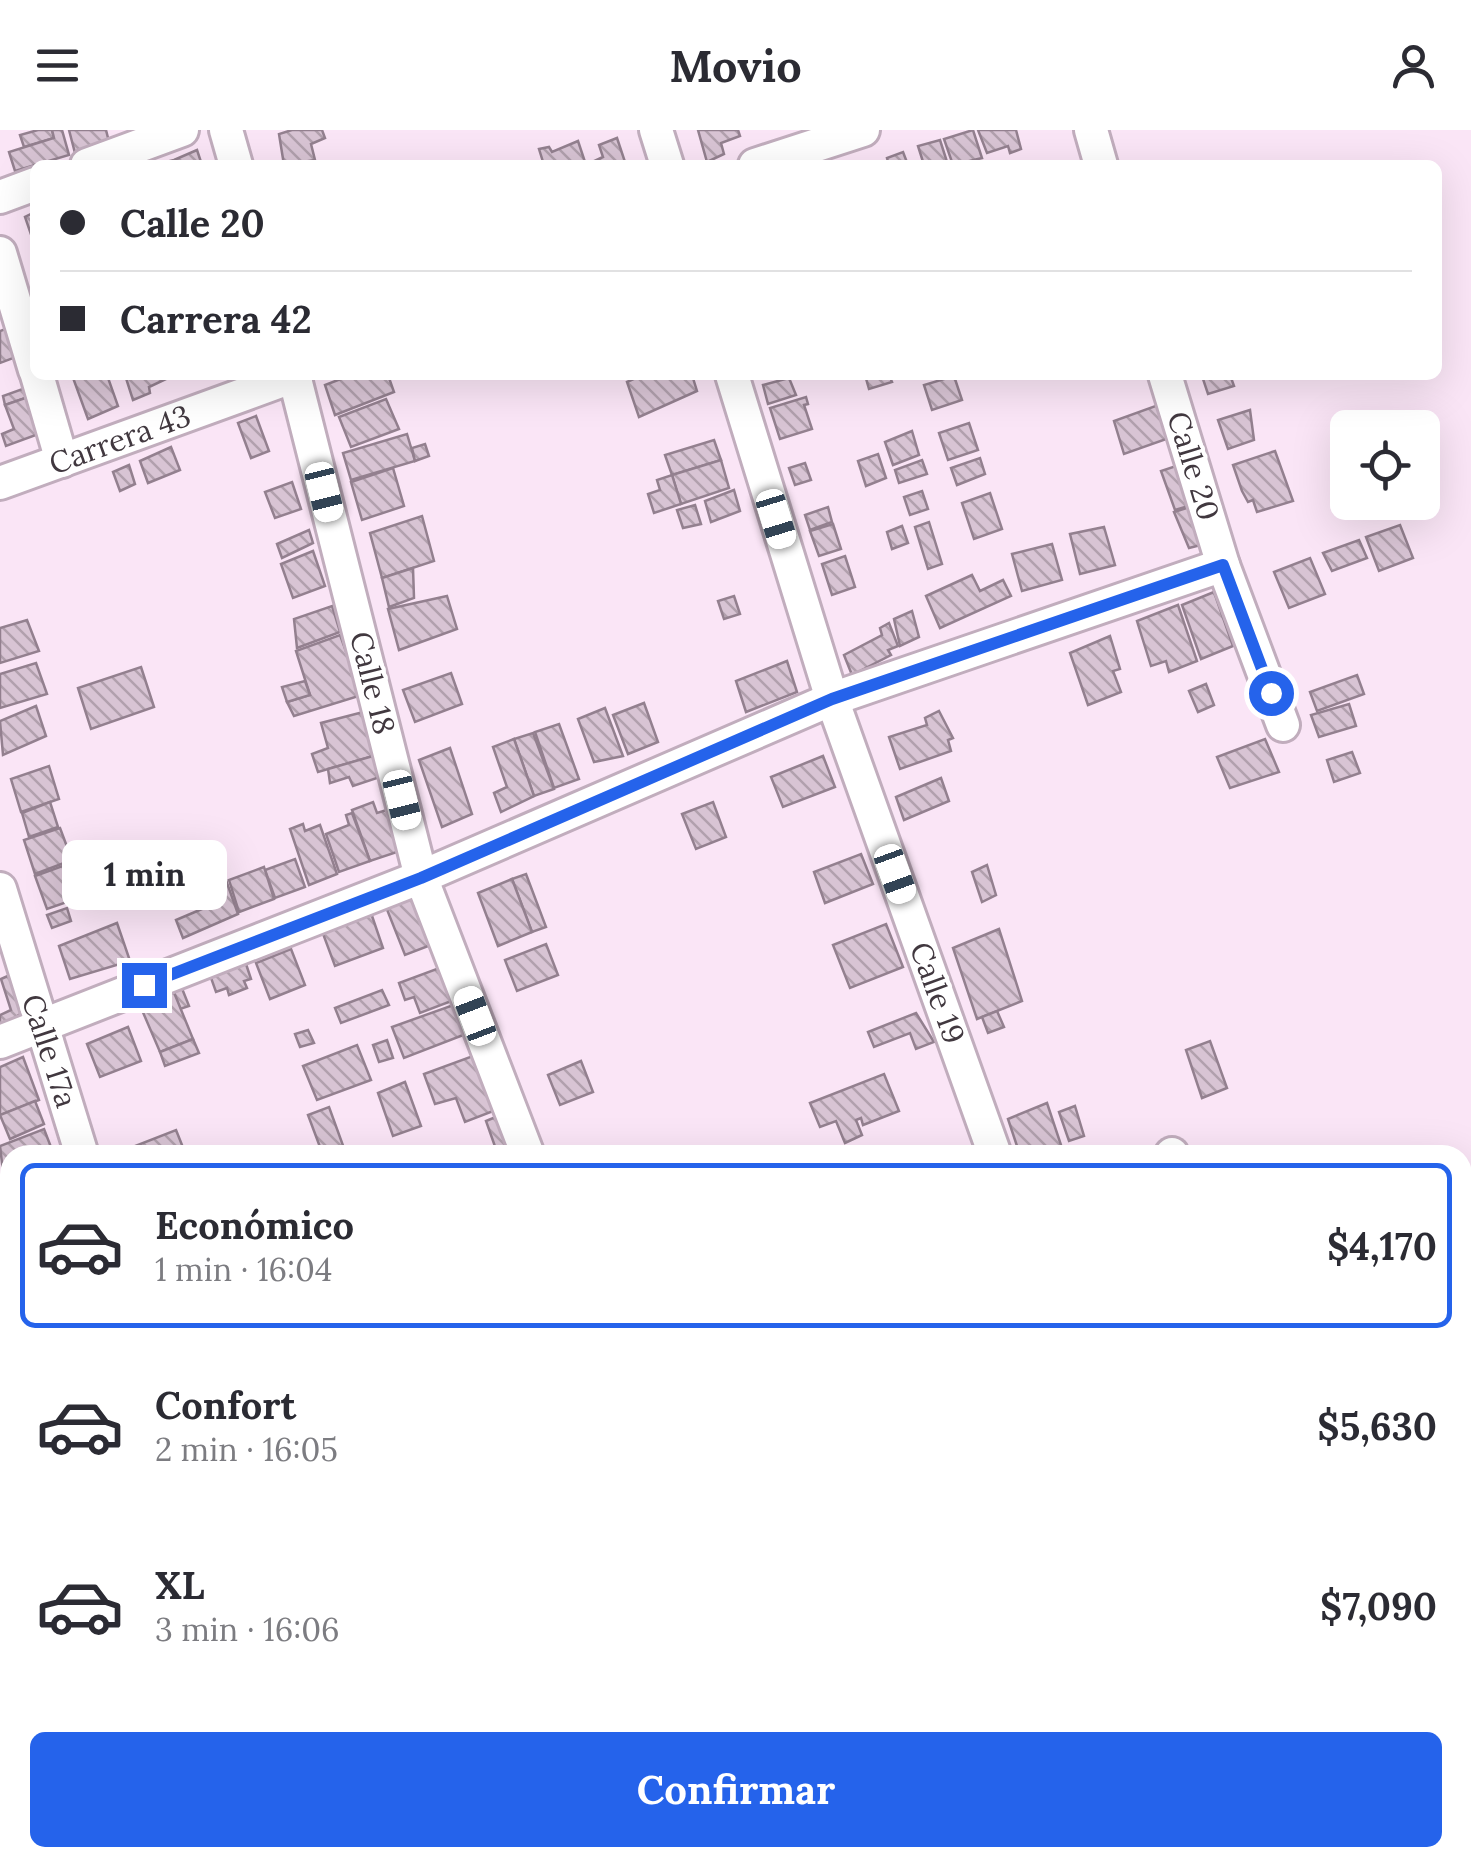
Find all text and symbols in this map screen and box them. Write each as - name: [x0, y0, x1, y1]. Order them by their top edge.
- text: Movio: [669, 37, 802, 94]
- icon: menu: [30, 38, 85, 93]
- icon: person: [1386, 38, 1441, 93]
- text: Calle 20: [120, 199, 265, 247]
- text: Carrera 42: [120, 295, 312, 343]
- street label: Carrera 43: [44, 396, 196, 482]
- street label: Calle 20: [1159, 407, 1228, 525]
- map controls: [1330, 410, 1440, 520]
- button: locate: [1330, 410, 1440, 520]
- car: [302, 459, 346, 525]
- car: [753, 486, 799, 552]
- street label: Calle 18: [342, 627, 404, 738]
- route start: [1249, 671, 1294, 716]
- car: [380, 767, 424, 833]
- callout: 1 min: [62, 840, 226, 910]
- car: [871, 841, 919, 907]
- text: 1 min: [104, 854, 185, 895]
- street label: Calle 19: [902, 937, 974, 1049]
- route end: [122, 963, 167, 1008]
- car: [450, 983, 500, 1049]
- street label: Calle 17a: [14, 989, 86, 1112]
- icon: car: [35, 1201, 125, 1291]
- text: Económico: [155, 1201, 354, 1249]
- text: $4,170: [1327, 1222, 1437, 1270]
- text: 1 min · 16:04: [155, 1249, 332, 1290]
- icon: car: [35, 1381, 125, 1471]
- text: Confort: [155, 1381, 296, 1429]
- text: $5,630: [1317, 1402, 1437, 1450]
- text: 2 min · 16:05: [155, 1429, 338, 1470]
- icon: car: [35, 1561, 125, 1651]
- text: XL: [155, 1561, 205, 1609]
- text: $7,090: [1320, 1582, 1437, 1630]
- text: 3 min · 16:06: [155, 1609, 340, 1650]
- button: Confirmar: [30, 1732, 1442, 1847]

